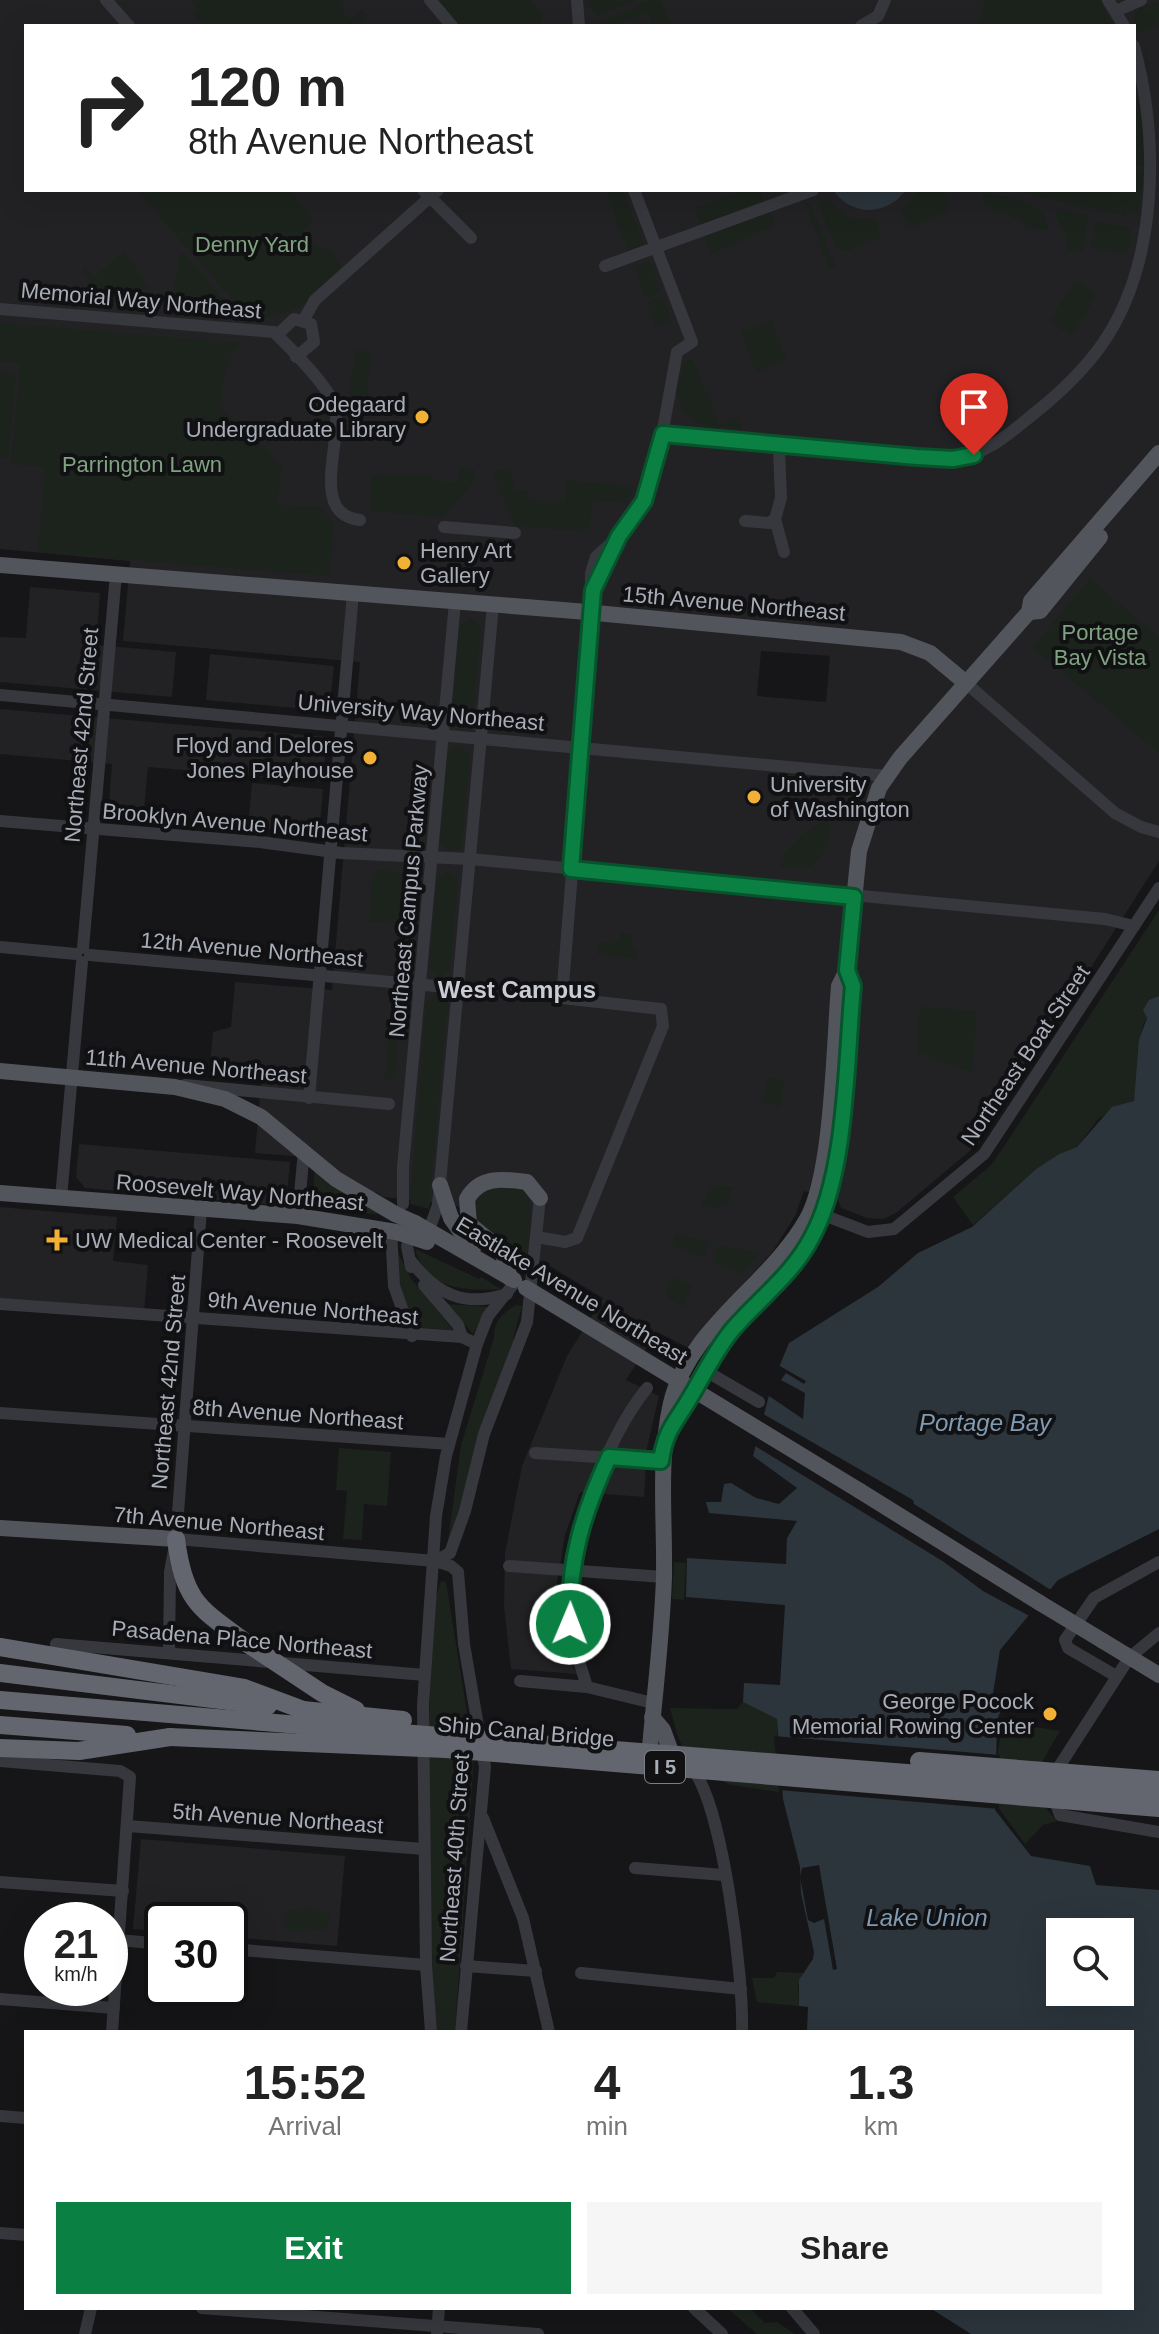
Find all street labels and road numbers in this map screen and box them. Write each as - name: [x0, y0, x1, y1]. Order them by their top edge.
- street label: Memorial Way Northeast: [20, 278, 262, 323]
- street label: 15th Avenue Northeast: [622, 581, 846, 626]
- street label: Northeast 42nd Street: [60, 627, 103, 843]
- street label: University Way Northeast: [297, 689, 545, 736]
- street label: Northeast Campus Parkway: [384, 764, 433, 1039]
- street label: Brooklyn Avenue Northeast: [101, 798, 369, 847]
- street label: 12th Avenue Northeast: [140, 927, 364, 972]
- street label: Northeast Boat Street: [956, 961, 1095, 1150]
- street label: 11th Avenue Northeast: [84, 1044, 308, 1089]
- street label: Roosevelt Way Northeast: [115, 1169, 365, 1216]
- street label: Eastlake Avenue Northeast: [452, 1211, 692, 1369]
- street label: Northeast 42nd Street: [147, 1274, 190, 1490]
- street label: 9th Avenue Northeast: [207, 1287, 419, 1330]
- street label: 8th Avenue Northeast: [192, 1395, 404, 1434]
- street label: 7th Avenue Northeast: [113, 1502, 325, 1545]
- street label: Pasadena Place Northeast: [110, 1616, 373, 1663]
- street label: Ship Canal Bridge: [437, 1711, 615, 1752]
- road number: I 5: [645, 1751, 685, 1783]
- street label: Northeast 40th Street: [435, 1753, 474, 1963]
- street label: 5th Avenue Northeast: [172, 1799, 384, 1838]

